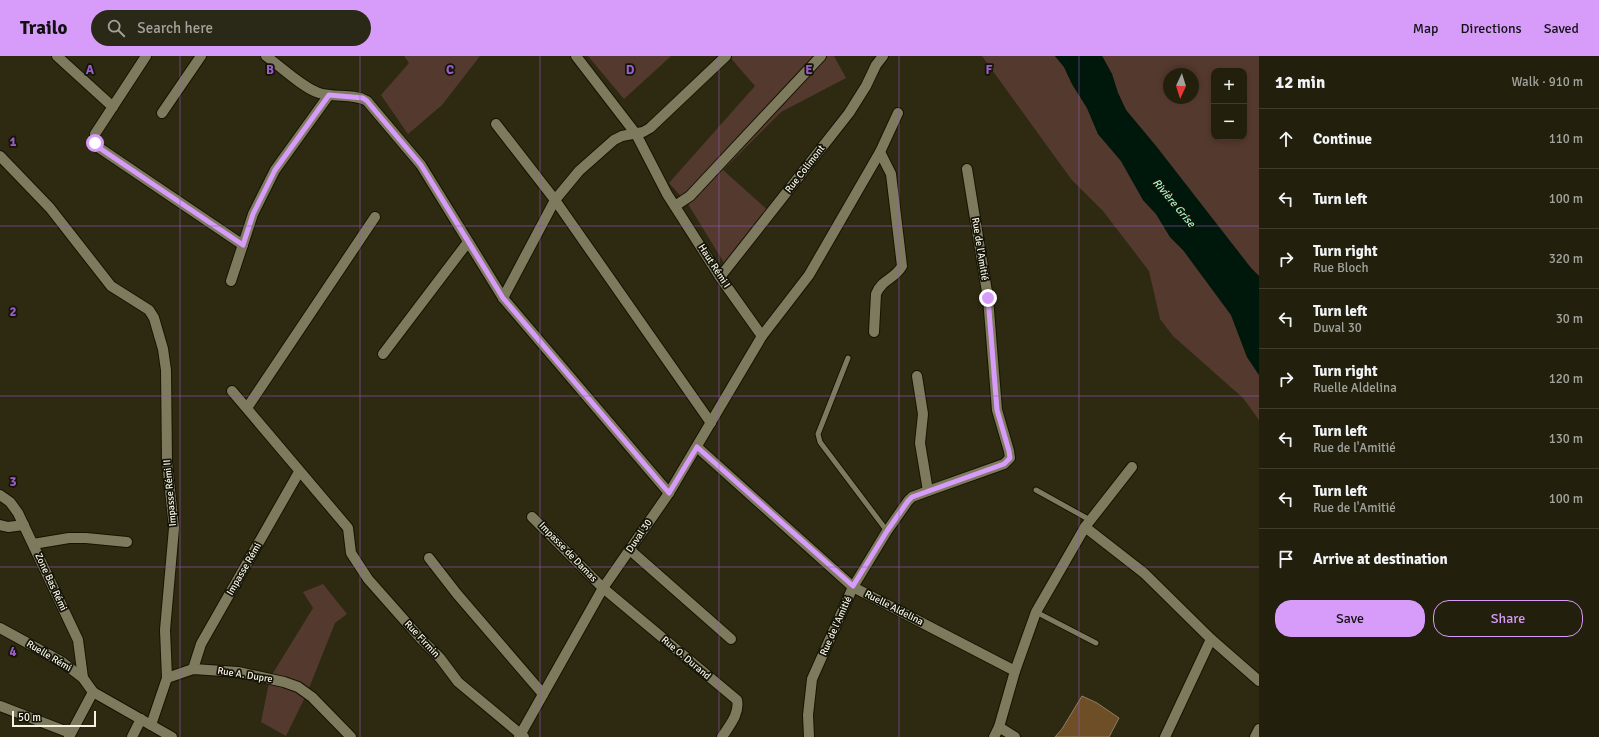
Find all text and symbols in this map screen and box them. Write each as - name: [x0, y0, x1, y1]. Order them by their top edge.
- search box: [91, 10, 371, 46]
- text: Trailo: [20, 16, 67, 40]
- icon: search: [105, 17, 127, 39]
- text: Search here: [137, 19, 213, 37]
- text: Map: [1413, 20, 1439, 37]
- text: Directions: [1461, 20, 1522, 37]
- text: Saved: [1544, 20, 1579, 37]
- text: A: [86, 62, 95, 78]
- text: B: [266, 62, 274, 78]
- text: C: [446, 62, 454, 78]
- text: D: [626, 62, 635, 78]
- text: E: [805, 62, 813, 78]
- text: F: [986, 62, 993, 78]
- north arrow: [1163, 68, 1199, 104]
- map controls: [1211, 68, 1247, 140]
- button: +: [1211, 68, 1247, 104]
- text: 12 min: [1275, 72, 1325, 93]
- text: Walk · 910 m: [1512, 74, 1583, 90]
- button: −: [1211, 104, 1247, 140]
- icon: ahead: [1275, 128, 1297, 150]
- text: Continue: [1313, 130, 1372, 148]
- text: 110 m: [1549, 131, 1583, 147]
- text: 1: [9, 134, 17, 150]
- route start: [86, 134, 104, 152]
- street label: Rue Colimont: [783, 142, 828, 195]
- water label: Rivière Grise: [1150, 176, 1198, 230]
- icon: left: [1275, 188, 1297, 210]
- text: Turn left: [1313, 190, 1367, 208]
- text: 100 m: [1549, 191, 1583, 207]
- street label: Rue de l'Amitié: [969, 217, 991, 281]
- street label: Haut Rémi I: [695, 242, 733, 290]
- text: Turn right: [1313, 242, 1378, 260]
- icon: right: [1275, 248, 1297, 270]
- text: 320 m: [1549, 251, 1583, 267]
- text: Rue Bloch: [1313, 260, 1369, 276]
- route end: [979, 289, 997, 307]
- text: Turn left: [1313, 302, 1367, 320]
- text: 2: [9, 304, 17, 320]
- icon: left: [1275, 308, 1297, 330]
- text: 30 m: [1556, 311, 1583, 327]
- text: Duval 30: [1313, 320, 1362, 336]
- text: Turn right: [1313, 362, 1378, 380]
- icon: right: [1275, 368, 1297, 390]
- text: 120 m: [1549, 371, 1583, 387]
- text: Ruelle Aldelina: [1313, 380, 1397, 396]
- text: Turn left: [1313, 422, 1367, 440]
- icon: left: [1275, 428, 1297, 450]
- text: 130 m: [1549, 431, 1583, 447]
- text: Rue de l'Amitié: [1313, 440, 1396, 456]
- street label: Impasse Rémi II: [161, 459, 179, 527]
- text: 3: [9, 474, 17, 490]
- text: Turn left: [1313, 482, 1367, 500]
- icon: left: [1275, 488, 1297, 510]
- text: 100 m: [1549, 491, 1583, 507]
- text: Rue de l'Amitié: [1313, 500, 1396, 516]
- street label: Duval 30: [624, 517, 654, 555]
- street label: Impasse de Damas: [536, 520, 600, 585]
- street label: Impasse Rémi: [224, 541, 264, 597]
- icon: arrive: [1275, 548, 1297, 570]
- text: Arrive at destination: [1313, 550, 1448, 568]
- street label: Zone Bas Rémi: [32, 551, 70, 613]
- street label: Ruelle Aldelina: [863, 588, 925, 628]
- street label: Rue de l'Amitié: [818, 594, 854, 658]
- button: Save: [1275, 600, 1425, 637]
- button: Share: [1433, 600, 1583, 637]
- street label: Rue Firmin: [402, 618, 442, 660]
- street label: Rue O. Durand: [659, 634, 713, 682]
- street label: Ruelle Rémi: [24, 638, 74, 674]
- text: 4: [9, 644, 17, 660]
- street label: Rue A. Dupre: [217, 665, 273, 685]
- scale bar: [12, 709, 96, 728]
- text: 50 m: [18, 711, 41, 724]

